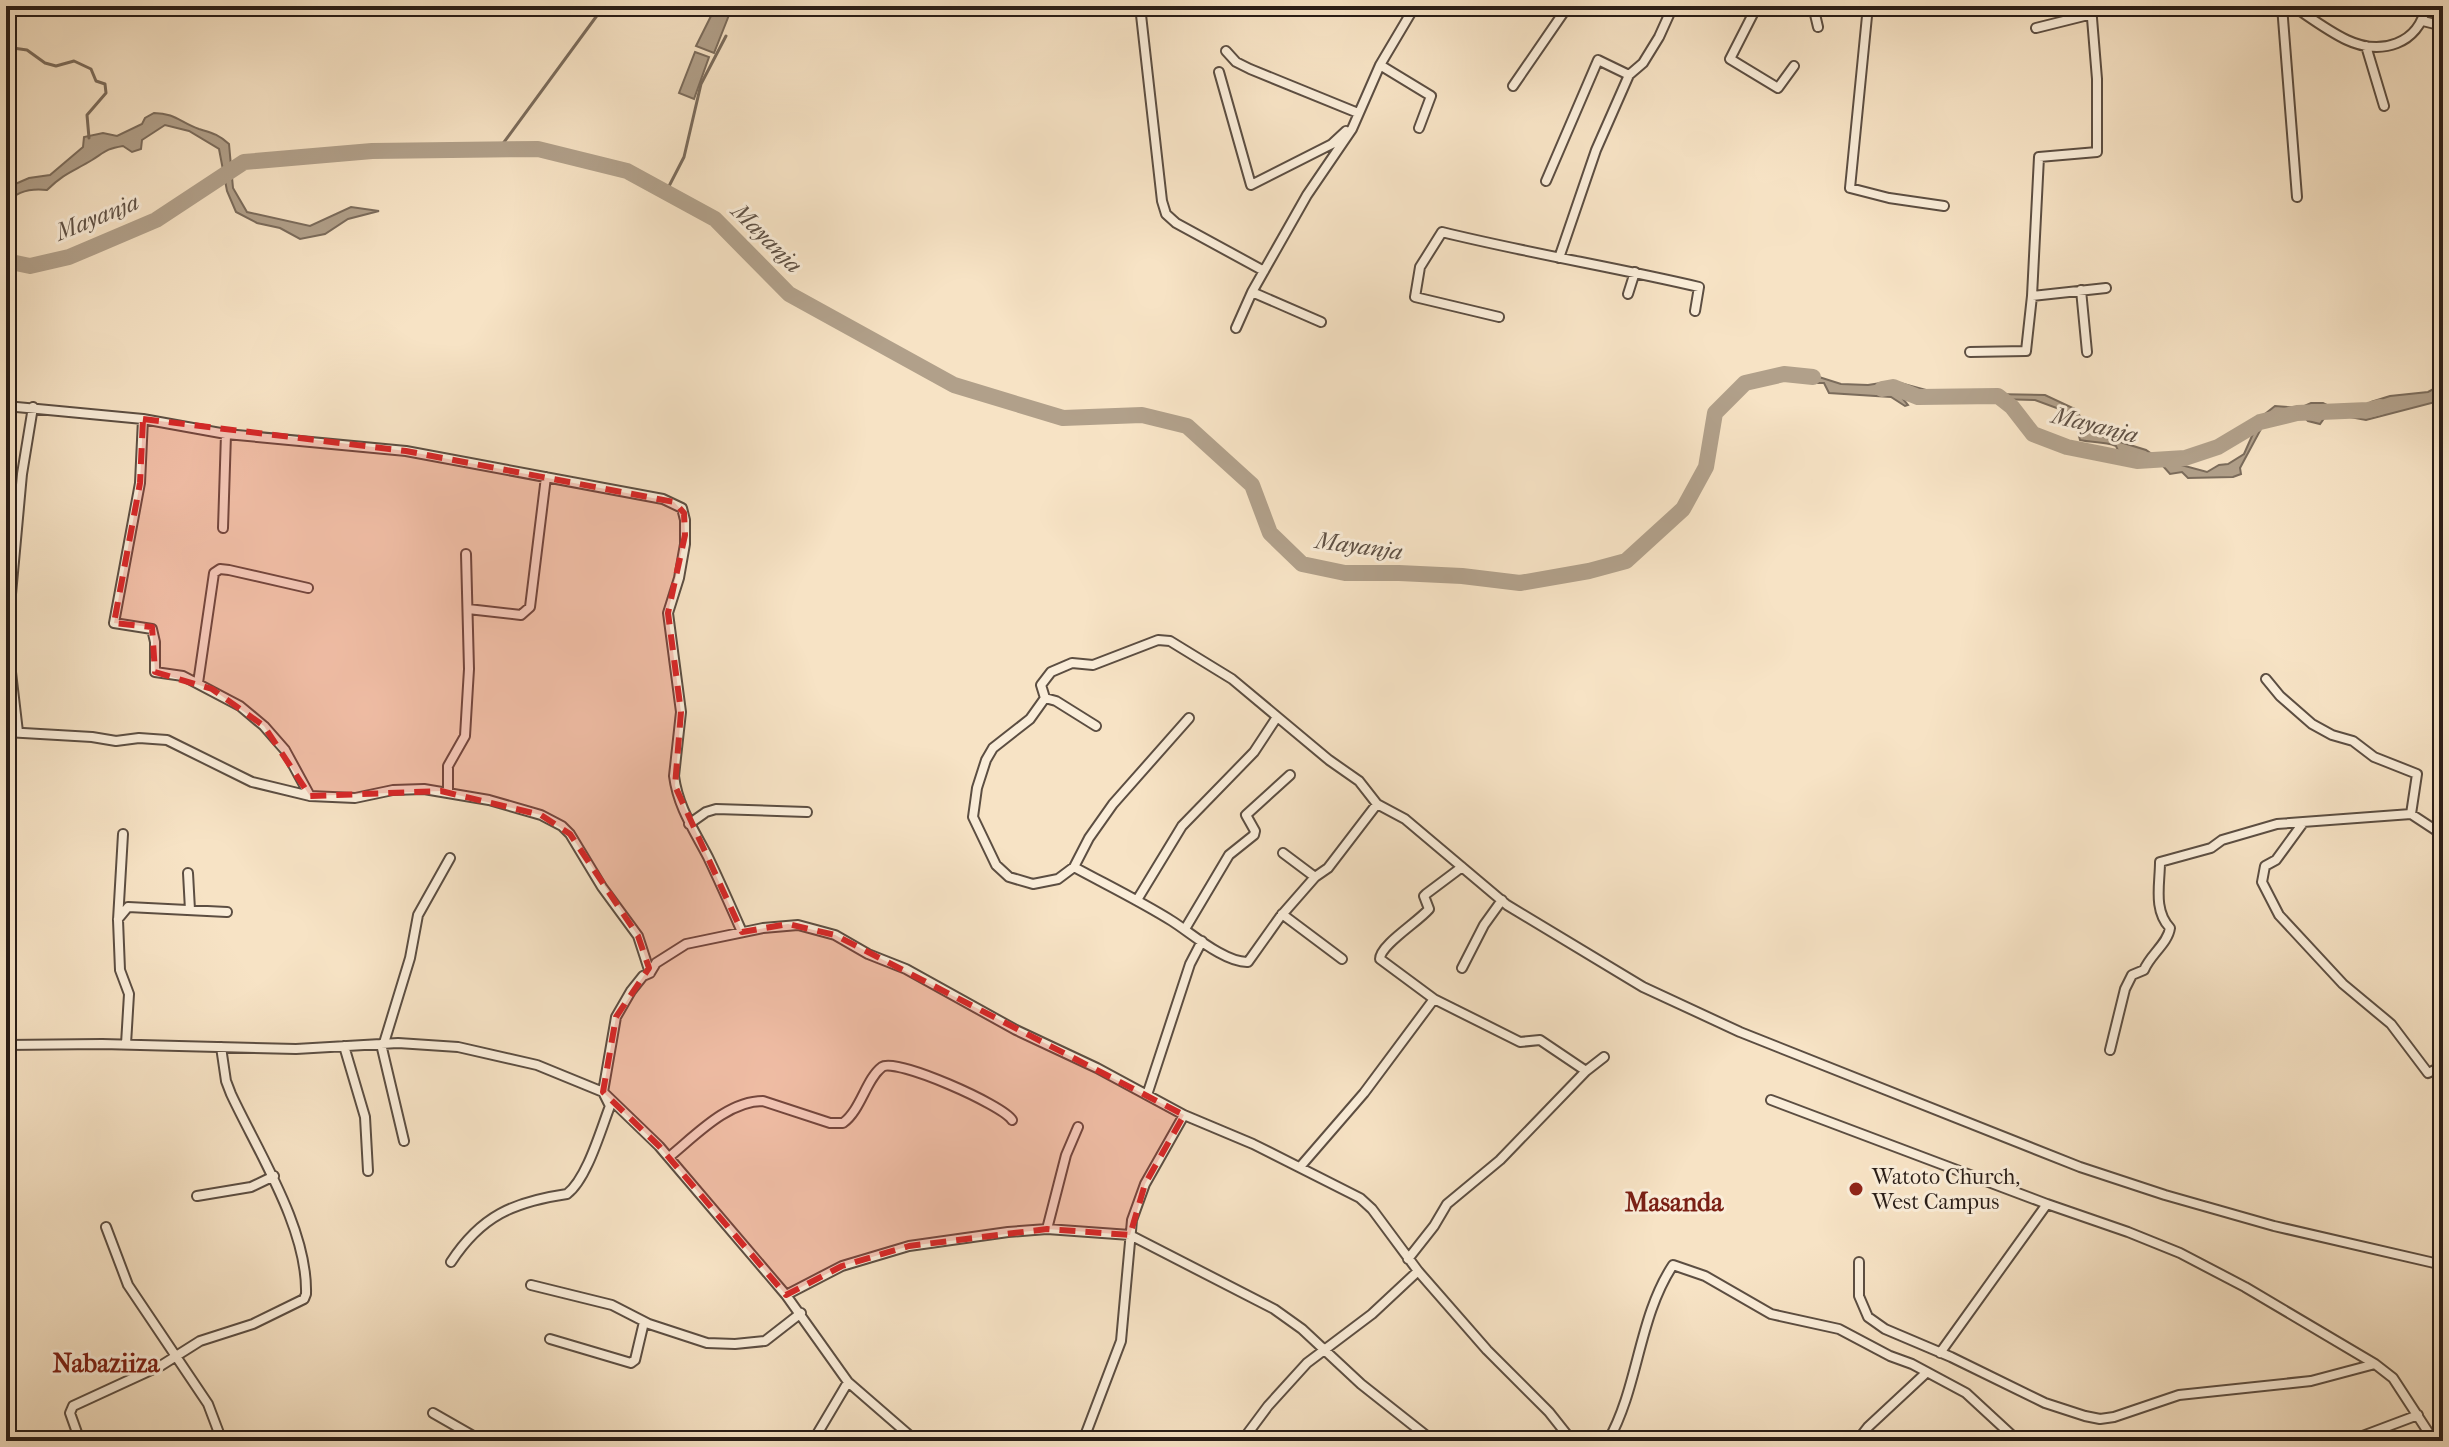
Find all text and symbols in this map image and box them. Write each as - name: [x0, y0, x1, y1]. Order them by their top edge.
- water label: Mayanja: [49, 188, 143, 247]
- water label: Mayanja: [725, 196, 808, 279]
- water label: Mayanja: [2047, 400, 2141, 449]
- water label: Mayanja: [1312, 526, 1404, 566]
- place label: Watoto Church, West Campus: [1871, 1164, 2020, 1215]
- marker: Watoto Church, West Campus: [1847, 1180, 1865, 1198]
- district label: Masanda: [1625, 1187, 1724, 1218]
- district label: Nabaziiza: [52, 1348, 161, 1379]

